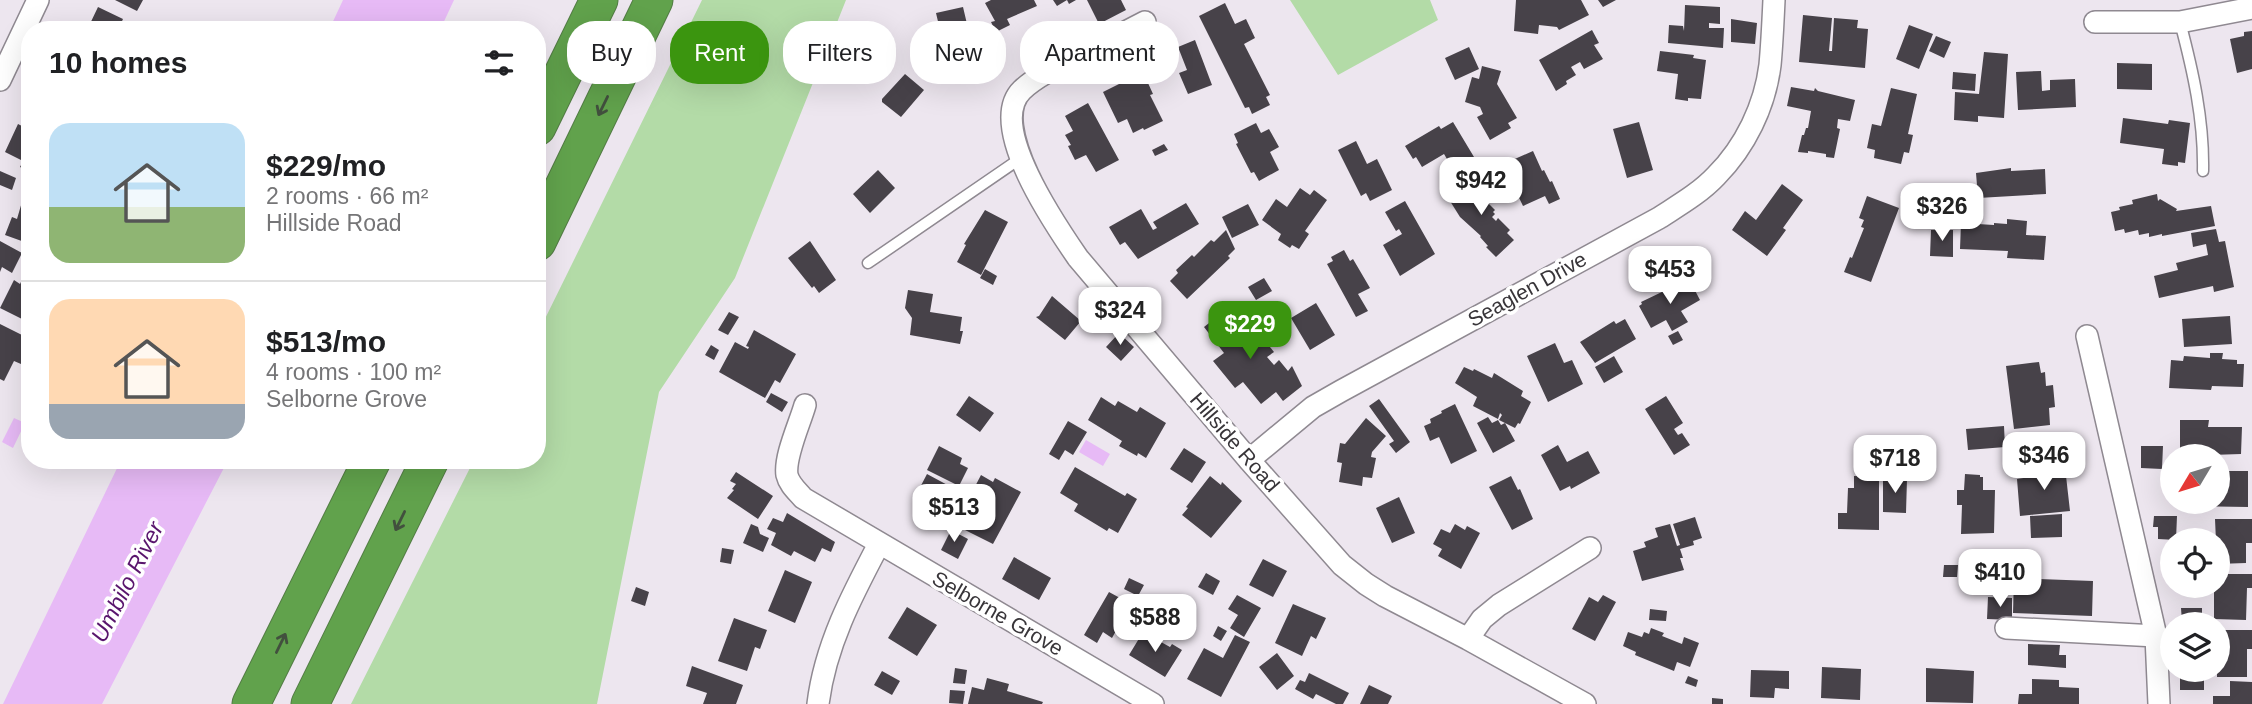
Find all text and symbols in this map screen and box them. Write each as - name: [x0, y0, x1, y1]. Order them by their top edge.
- chip: Buy: [567, 21, 656, 84]
- chip: Rent: [670, 21, 769, 84]
- chip: Filters: [783, 21, 896, 84]
- chip: New: [910, 21, 1006, 84]
- chip: Apartment: [1020, 21, 1179, 84]
- icon: filters: [480, 44, 518, 82]
- text: 10 homes: [49, 46, 187, 79]
- one-way arrow: [596, 95, 610, 116]
- text: $229/mo: [266, 149, 386, 182]
- icon: home: [105, 151, 189, 235]
- pin: $942: [1440, 158, 1522, 217]
- text: $942: [1455, 167, 1507, 193]
- text: 2 rooms · 66 m²: [266, 183, 428, 209]
- pin: $326: [1901, 184, 1983, 243]
- text: $326: [1916, 193, 1968, 219]
- text: Hillside Road: [266, 210, 402, 236]
- pin: $453: [1629, 246, 1711, 306]
- street label: Seaglen Drive: [1464, 247, 1590, 331]
- text: $453: [1644, 256, 1696, 282]
- pin: $324: [1079, 288, 1161, 347]
- text: $324: [1094, 297, 1146, 323]
- pin: $229: [1209, 302, 1291, 361]
- text: $229: [1224, 311, 1276, 337]
- text: $513/mo: [266, 325, 386, 358]
- icon: home: [105, 327, 189, 411]
- text: 4 rooms · 100 m²: [266, 359, 441, 385]
- text: Selborne Grove: [266, 386, 427, 412]
- street label: Hillside Road: [1186, 388, 1284, 496]
- pin: $346: [2003, 433, 2085, 492]
- pin: $718: [1854, 435, 1936, 495]
- text: $346: [2018, 442, 2070, 468]
- north arrow: [2160, 444, 2230, 514]
- map controls: [2160, 444, 2230, 682]
- text: $718: [1869, 445, 1921, 471]
- pin: $513: [913, 484, 995, 544]
- text: $513: [928, 494, 980, 520]
- one-way arrow: [393, 510, 406, 531]
- water label: Umbilo River: [86, 516, 169, 647]
- button: locate: [2160, 528, 2230, 598]
- pin: $410: [1959, 550, 2041, 609]
- text: $410: [1974, 559, 2026, 585]
- street label: Selborne Grove: [929, 566, 1067, 660]
- pin: $588: [1114, 594, 1196, 654]
- text: $588: [1129, 604, 1181, 630]
- button: layers: [2160, 612, 2230, 682]
- one-way arrow: [275, 633, 289, 654]

